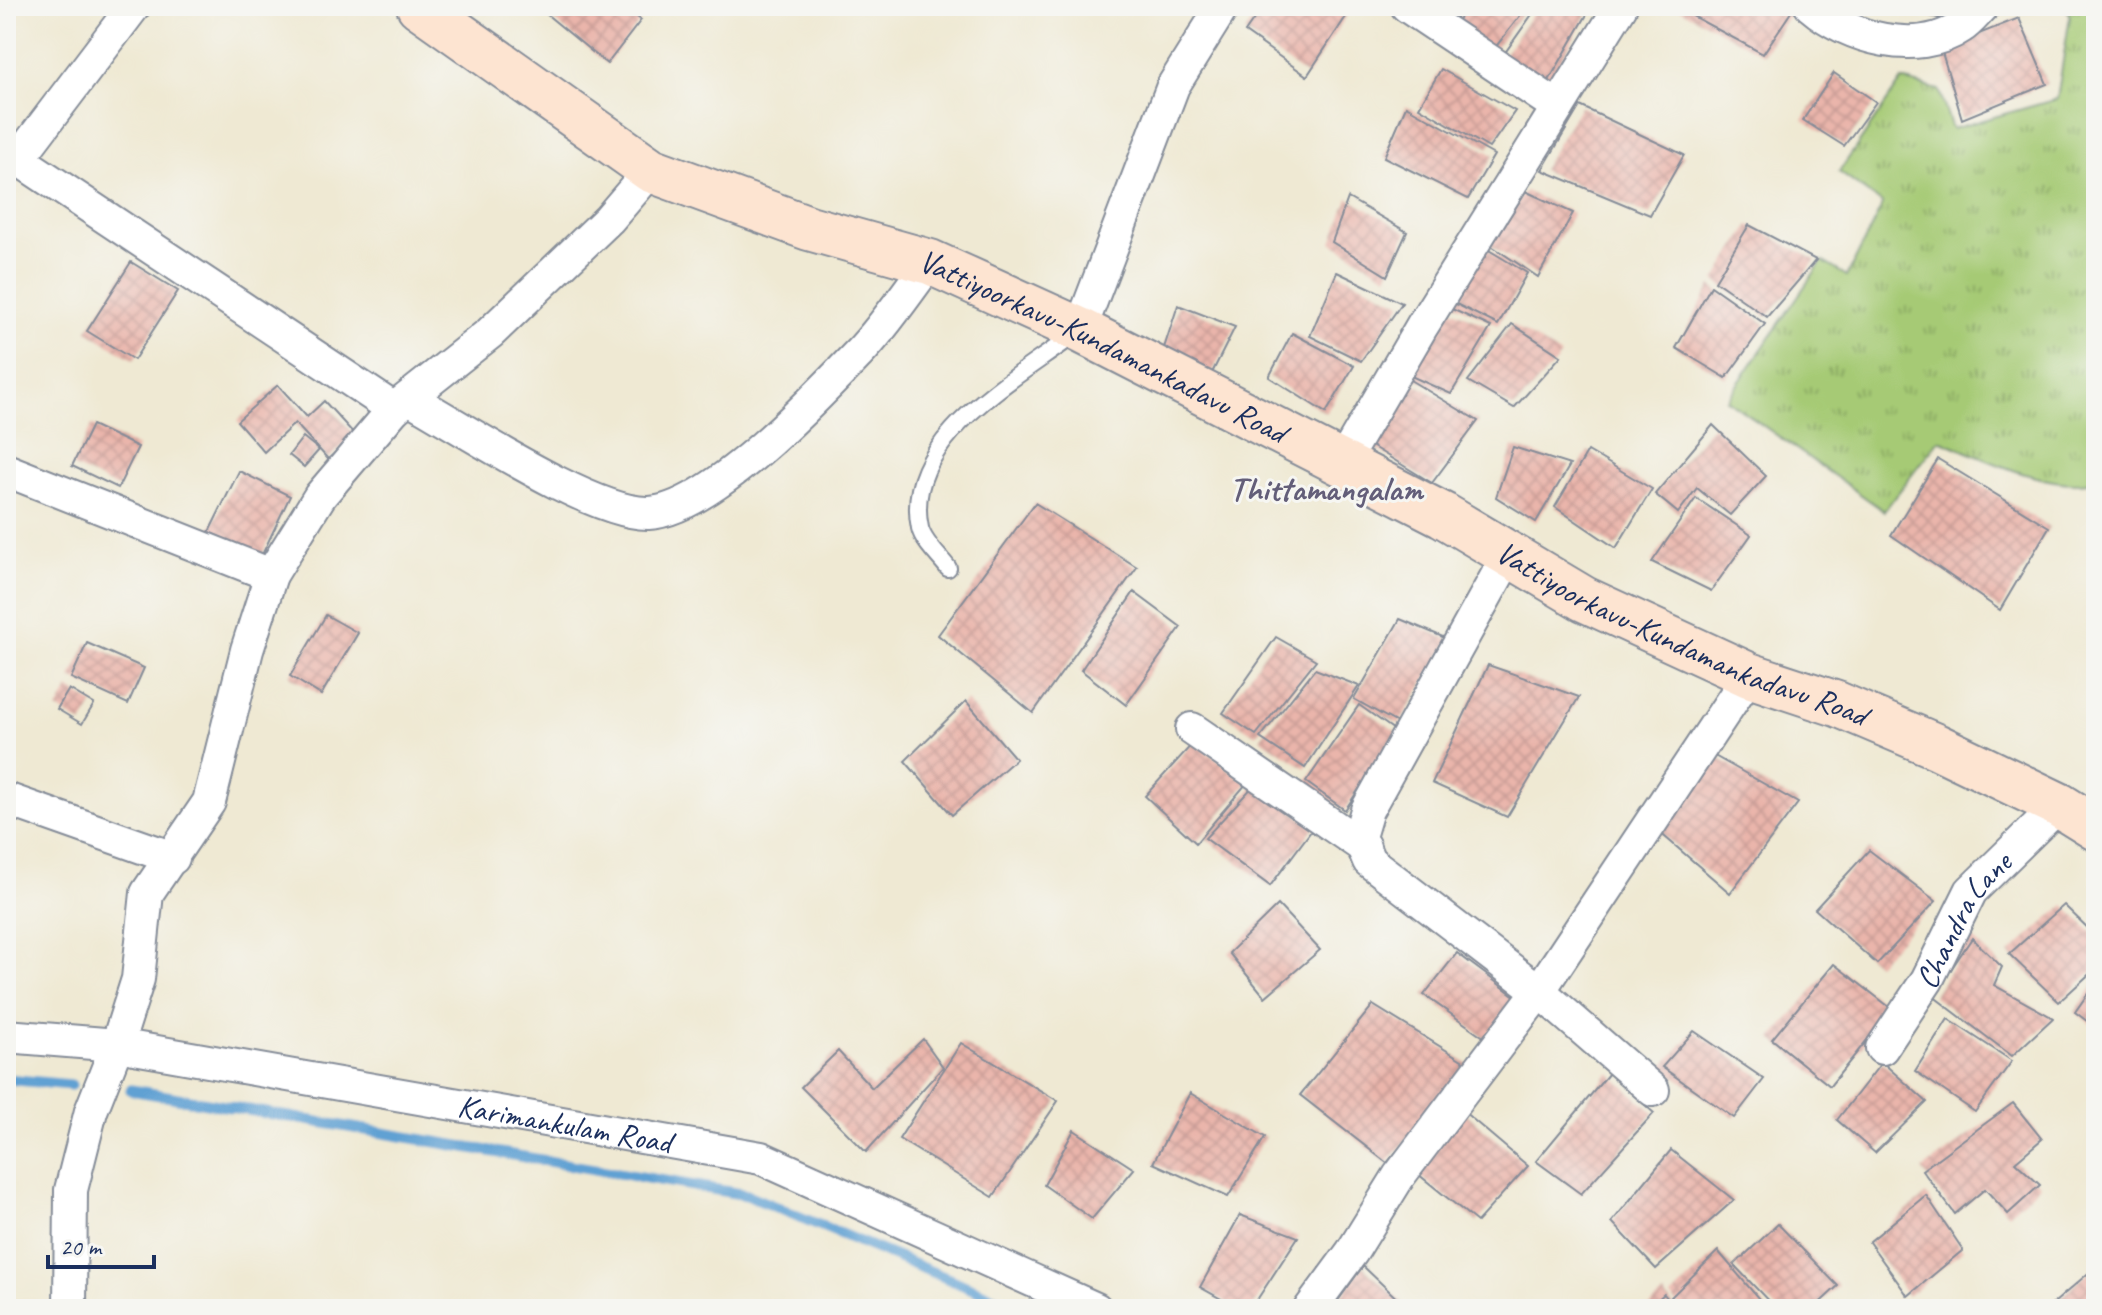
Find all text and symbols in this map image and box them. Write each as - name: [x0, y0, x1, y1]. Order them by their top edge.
- street label: Vattiyoorkavu-Kundamankadavu Road: [915, 240, 1298, 455]
- district label: Thittamangalam: [1230, 467, 1425, 510]
- street label: Vattiyoorkavu-Kundamankadavu Road: [1489, 532, 1879, 738]
- street label: Chandra Lane: [1906, 841, 2022, 995]
- street label: Karimankulam Road: [455, 1085, 679, 1164]
- scale bar: [48, 1219, 154, 1269]
- text: 20 m: [60, 1232, 103, 1262]

